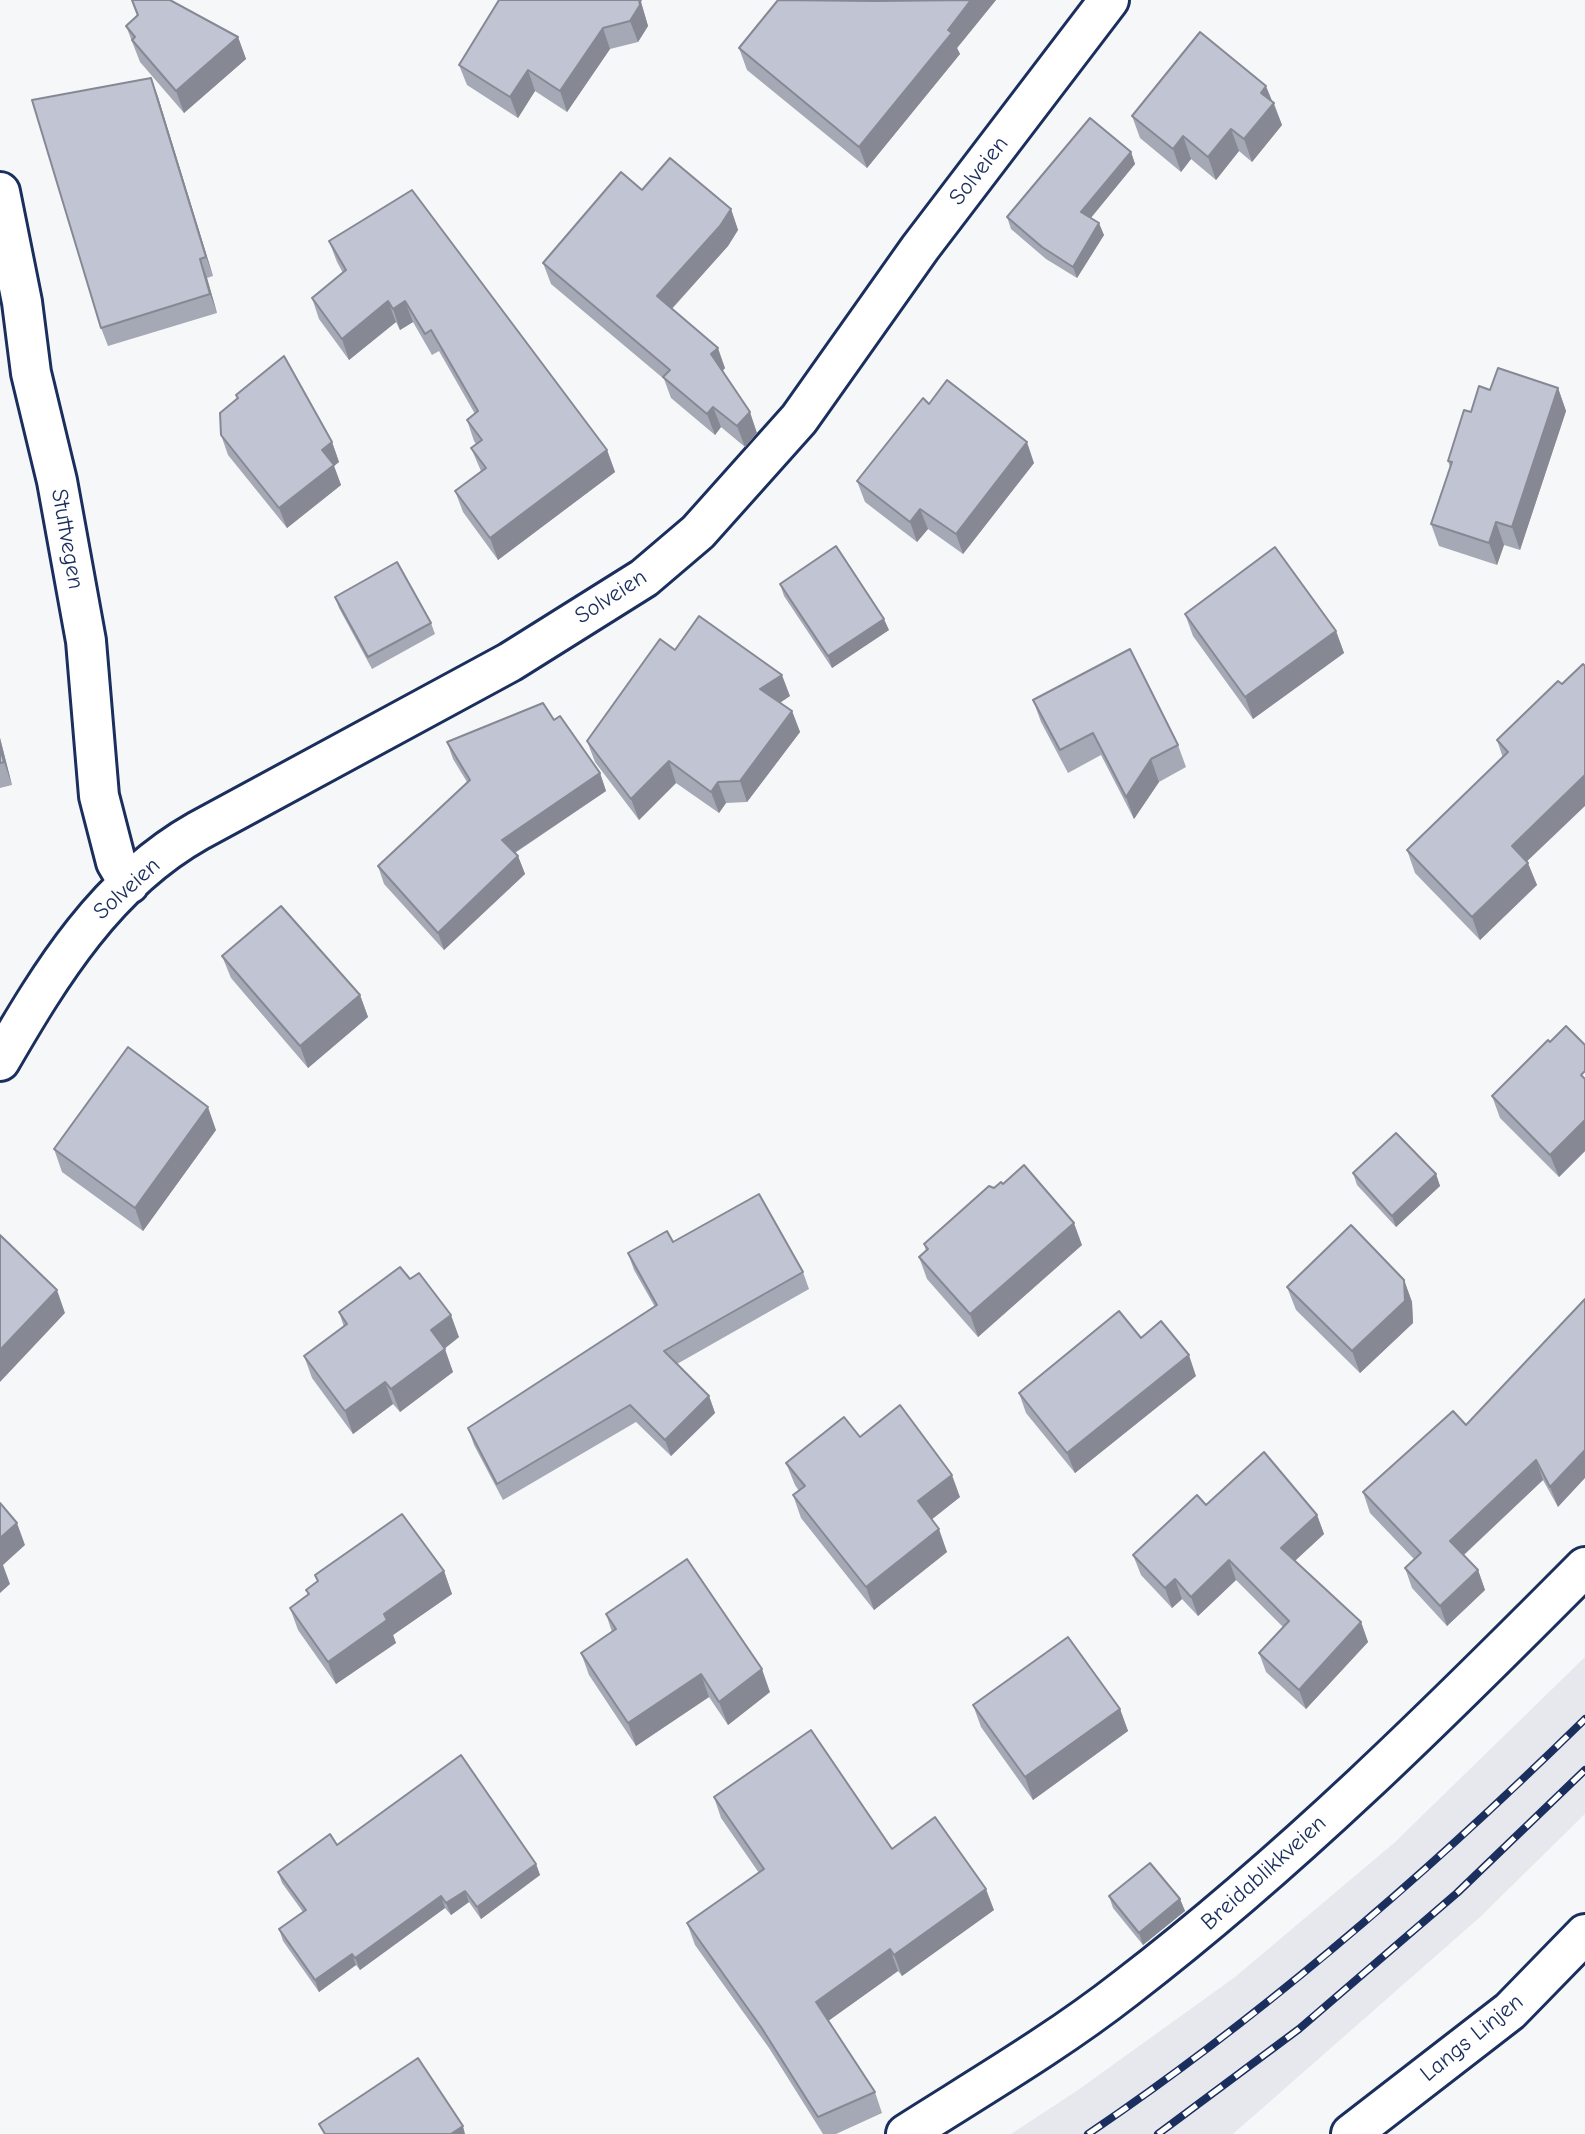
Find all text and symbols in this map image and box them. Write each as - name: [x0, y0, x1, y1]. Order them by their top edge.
- street label: Solveien: [943, 131, 1015, 211]
- street label: Stuttvegen: [45, 487, 89, 591]
- street label: Solveien: [570, 564, 652, 630]
- street label: Solveien: [88, 852, 166, 926]
- street label: Breidablikkveien: [1196, 1810, 1332, 1936]
- street label: Langs Linjen: [1415, 1988, 1529, 2088]

